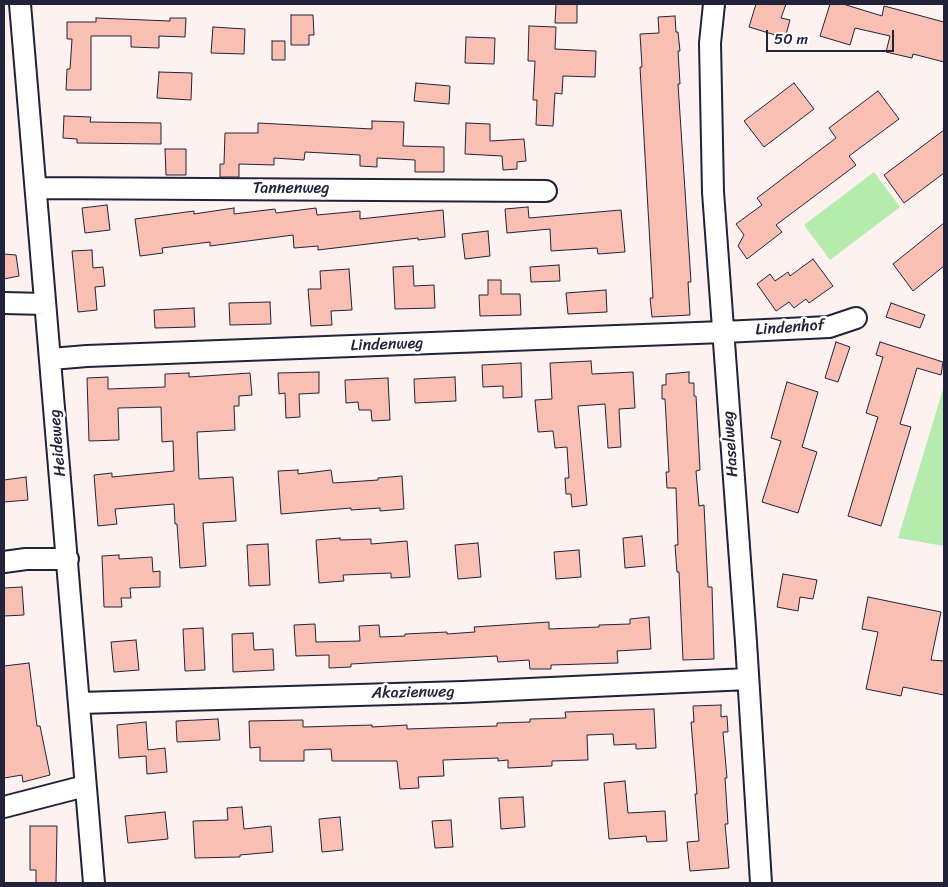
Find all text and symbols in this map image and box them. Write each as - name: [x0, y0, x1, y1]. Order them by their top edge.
- scale bar: [768, 20, 896, 52]
- text: 50 m: [774, 26, 808, 52]
- street label: Tannenweg: [253, 179, 329, 199]
- street label: Lindenhof: [755, 316, 825, 340]
- street label: Lindenweg: [350, 334, 424, 356]
- street label: Heideweg: [45, 409, 71, 477]
- street label: Haselweg: [719, 410, 743, 478]
- street label: Akazienweg: [371, 683, 455, 703]

